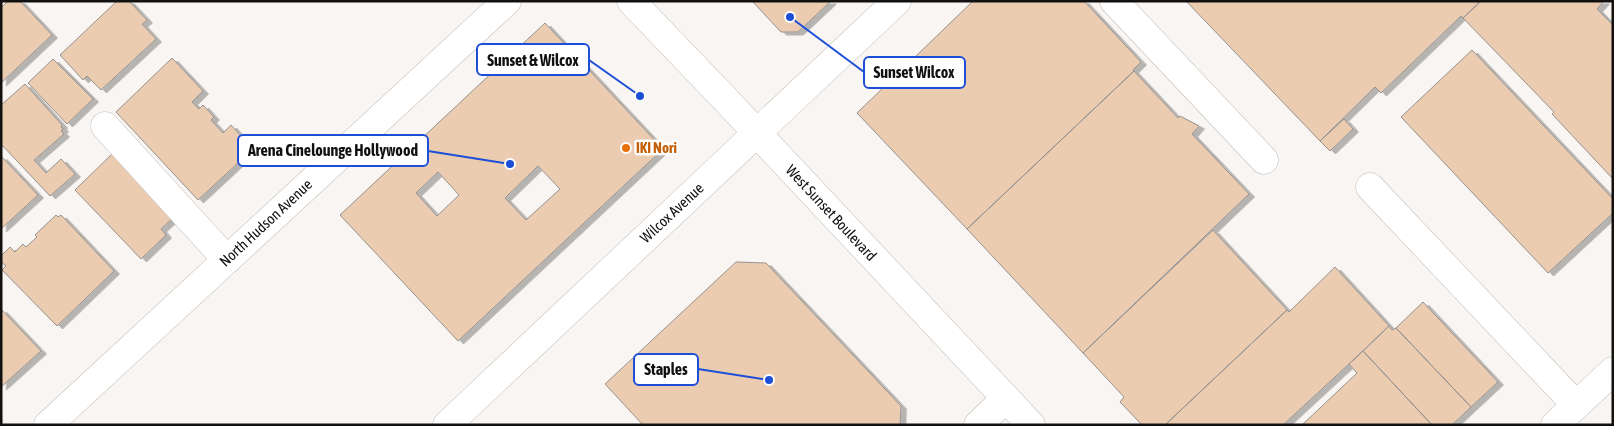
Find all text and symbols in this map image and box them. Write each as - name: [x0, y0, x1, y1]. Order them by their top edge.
- callout: Sunset & Wilcox: [477, 44, 589, 75]
- text: Sunset & Wilcox: [487, 51, 579, 69]
- callout: Sunset Wilcox: [864, 57, 965, 88]
- text: Sunset Wilcox: [873, 63, 955, 81]
- callout: Arena Cinelounge Hollywood: [238, 135, 428, 166]
- place label: IKI Nori: [636, 139, 677, 156]
- text: Arena Cinelounge Hollywood: [247, 141, 418, 159]
- marker: IKI Nori: [620, 142, 632, 154]
- street label: West Sunset Boulevard: [783, 161, 880, 264]
- street label: North Hudson Avenue: [216, 175, 316, 270]
- street label: Wilcox Avenue: [637, 179, 707, 246]
- callout: Staples: [634, 354, 698, 385]
- text: Staples: [644, 360, 688, 378]

